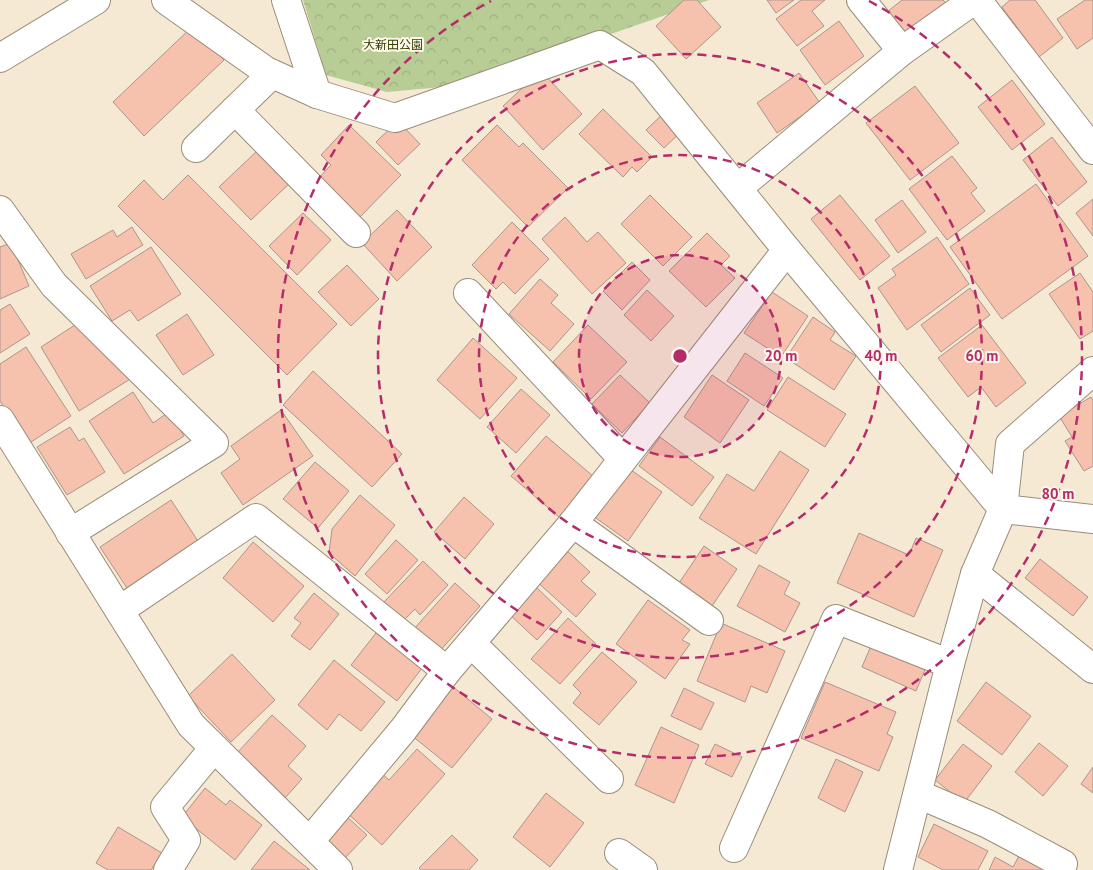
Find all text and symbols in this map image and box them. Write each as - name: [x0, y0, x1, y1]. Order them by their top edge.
- park label: 大新田公園: [363, 37, 423, 52]
- text: 20 m: [765, 346, 797, 365]
- text: 40 m: [865, 346, 897, 365]
- text: 60 m: [966, 346, 998, 365]
- centre of rings: [671, 347, 689, 365]
- text: 80 m: [1042, 484, 1074, 503]

